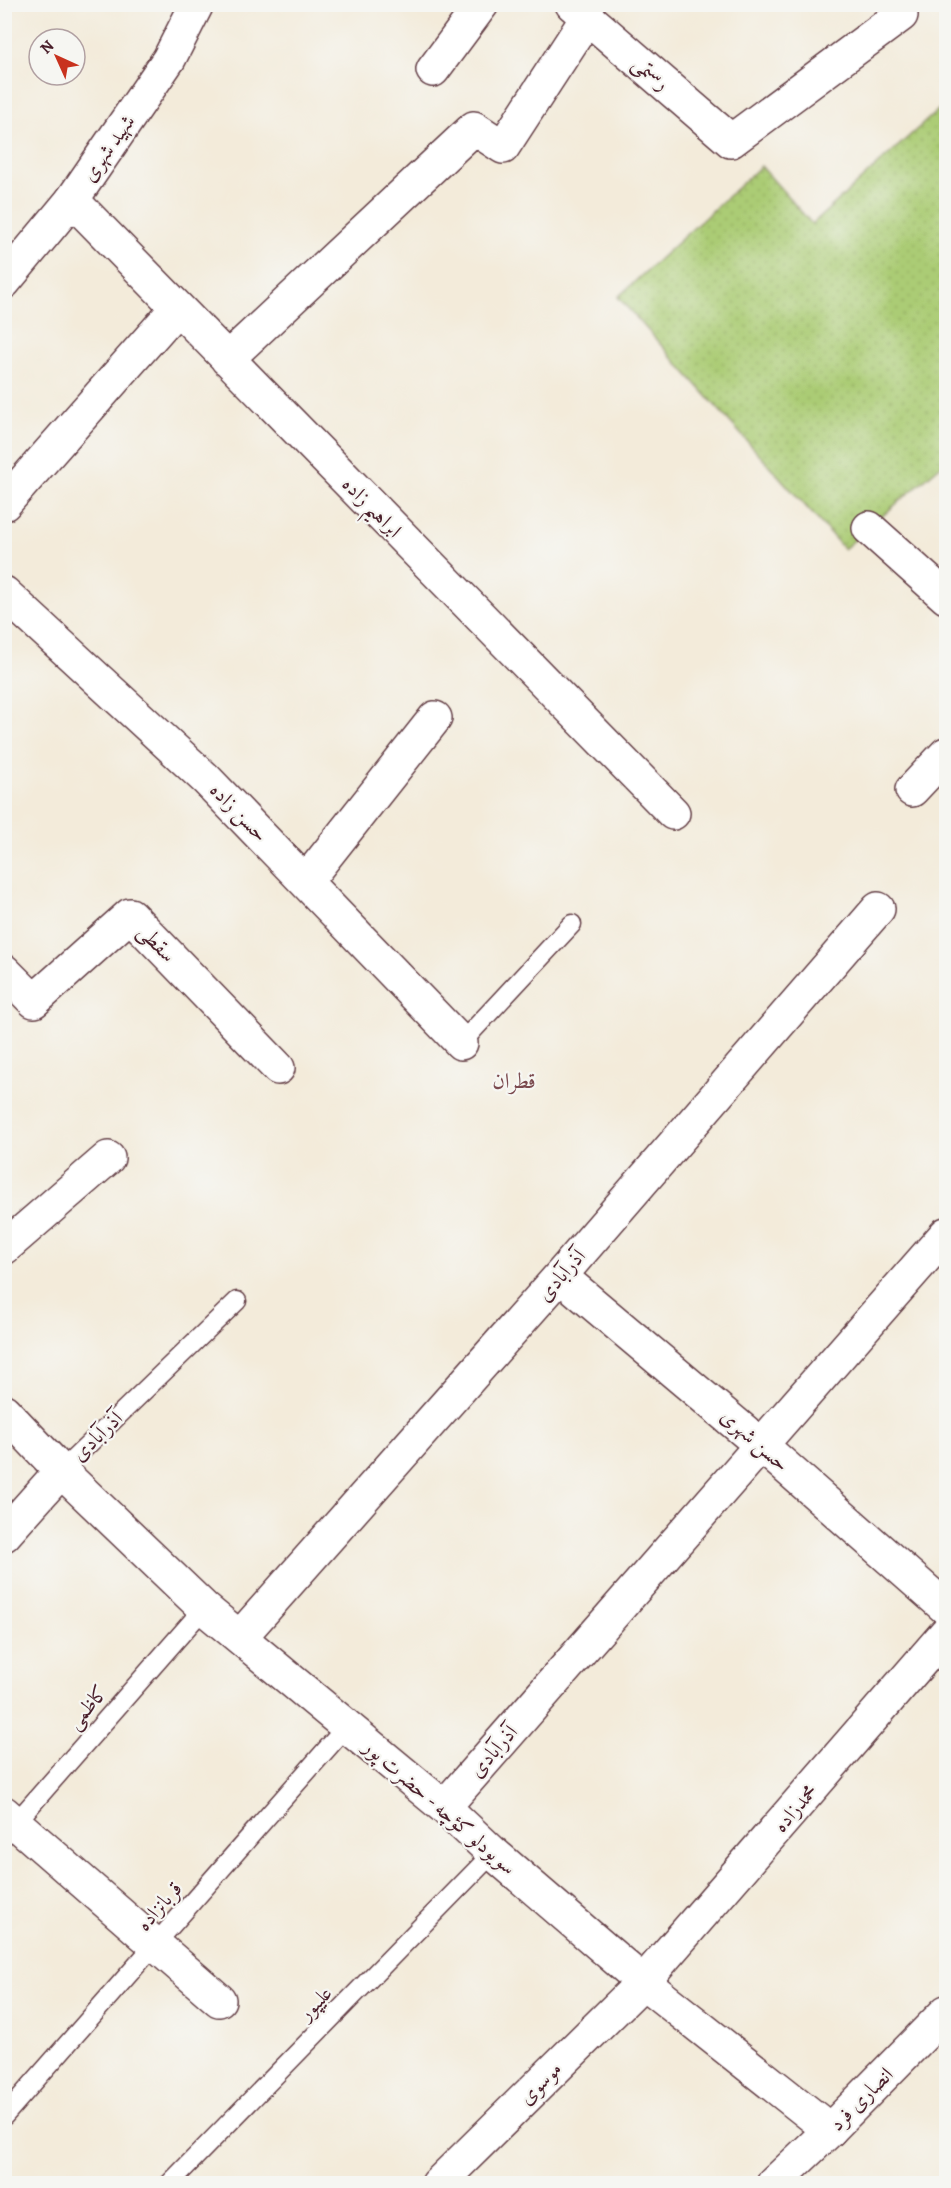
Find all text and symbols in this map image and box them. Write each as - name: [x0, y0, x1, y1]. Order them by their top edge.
- north arrow: [27, 27, 87, 87]
- text: N: [35, 35, 59, 59]
- street label: رستمی: [626, 49, 676, 97]
- street label: شهید شهری: [75, 109, 141, 187]
- street label: ابراهیم زاده: [331, 470, 408, 548]
- street label: حسن زاده: [204, 776, 274, 848]
- street label: سقطی: [132, 918, 182, 968]
- district label: قطران: [492, 1066, 536, 1096]
- street label: آذرآبادی: [530, 1241, 593, 1307]
- street label: حسن شهری: [715, 1402, 795, 1478]
- street label: آذرآبادی: [65, 1403, 131, 1467]
- street label: کاظمی: [60, 1679, 114, 1735]
- street label: آذرآبادی: [462, 1717, 525, 1783]
- street label: سویودلو کؤچه - حضرت پور: [355, 1731, 522, 1882]
- street label: محمدزاده: [766, 1778, 824, 1838]
- street label: قربانزاده: [130, 1875, 188, 1937]
- street label: علیپور: [290, 1980, 338, 2028]
- street label: موسوی: [512, 2055, 568, 2111]
- street label: انصاری فرد: [823, 2061, 899, 2137]

